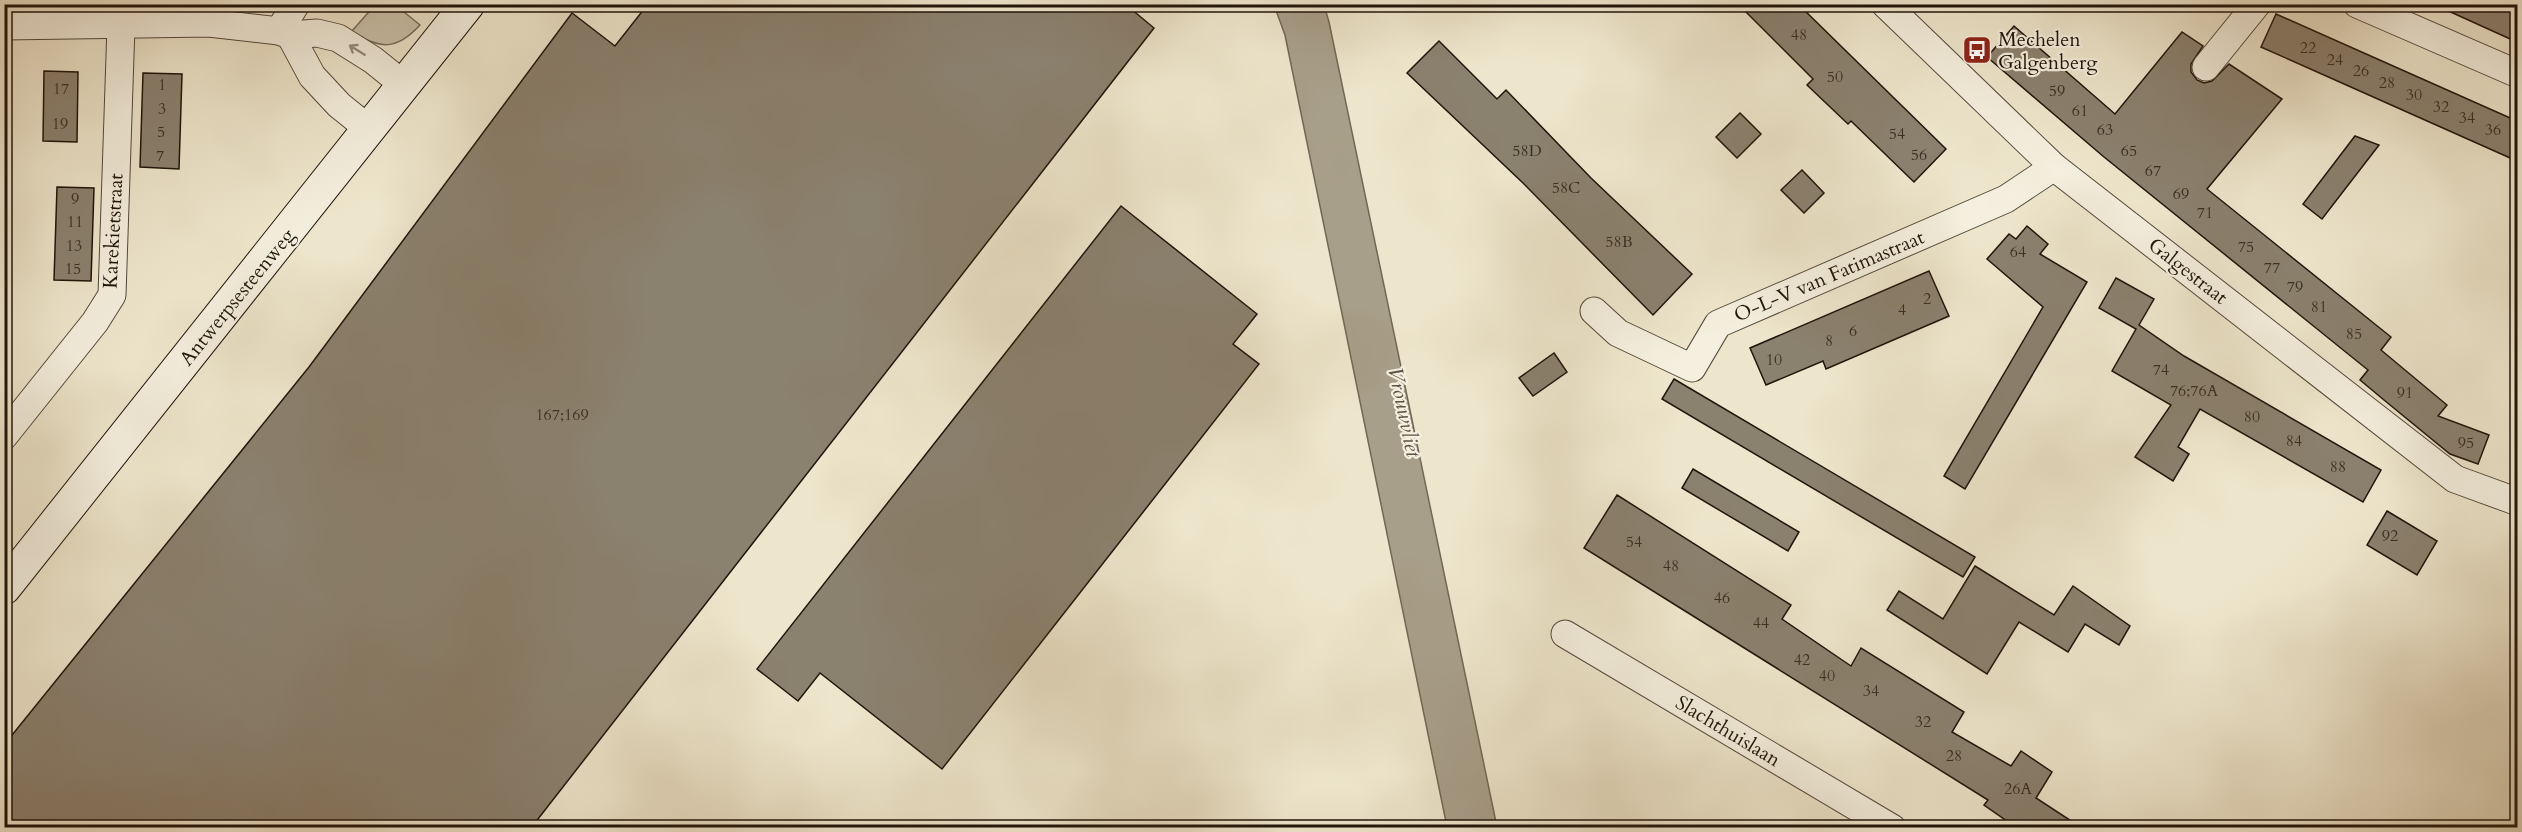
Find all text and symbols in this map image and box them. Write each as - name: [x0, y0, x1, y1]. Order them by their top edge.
- house number: 48: [1791, 24, 1807, 46]
- place label: Mechelen Galgenberg: [1998, 26, 2098, 76]
- bus stop icon: Mechelen Galgenberg: [1961, 34, 1993, 66]
- house number: 22: [2300, 37, 2316, 59]
- one-way arrow: [349, 43, 366, 55]
- house number: 24: [2327, 49, 2343, 71]
- house number: 26: [2353, 60, 2369, 82]
- house number: 50: [1827, 66, 1843, 88]
- house number: 28: [2379, 72, 2395, 94]
- house number: 1: [158, 74, 166, 96]
- house number: 17: [53, 78, 69, 100]
- house number: 59: [2049, 80, 2065, 102]
- house number: 30: [2406, 84, 2422, 106]
- house number: 32: [2433, 96, 2449, 118]
- house number: 3: [158, 98, 166, 120]
- house number: 61: [2072, 100, 2088, 122]
- house number: 34: [2459, 107, 2475, 129]
- house number: 19: [52, 113, 68, 135]
- house number: 63: [2097, 119, 2113, 141]
- house number: 36: [2485, 119, 2501, 141]
- house number: 5: [157, 121, 165, 143]
- house number: 54: [1889, 123, 1905, 145]
- house number: 58D: [1512, 140, 1542, 162]
- house number: 65: [2121, 140, 2137, 162]
- house number: 56: [1911, 144, 1927, 166]
- house number: 7: [156, 145, 164, 167]
- house number: 67: [2145, 160, 2161, 182]
- street label: Karekietstraat: [96, 172, 130, 289]
- house number: 58C: [1552, 177, 1580, 199]
- house number: 69: [2173, 183, 2189, 205]
- house number: 9: [71, 188, 79, 210]
- house number: 71: [2197, 202, 2213, 224]
- house number: 11: [67, 211, 83, 233]
- street label: Antwerpsesteenweg: [173, 222, 301, 371]
- street label: O-L-V van Fatimastraat: [1730, 223, 1929, 328]
- house number: 58B: [1605, 231, 1633, 253]
- street label: Galgestraat: [2143, 231, 2234, 311]
- house number: 13: [66, 235, 82, 257]
- house number: 75: [2238, 236, 2254, 258]
- house number: 64: [2010, 241, 2026, 263]
- house number: 77: [2264, 257, 2280, 279]
- house number: 15: [65, 258, 81, 280]
- house number: 79: [2287, 276, 2303, 298]
- house number: 2: [1923, 288, 1931, 310]
- house number: 81: [2311, 296, 2327, 318]
- house number: 4: [1898, 299, 1906, 321]
- house number: 6: [1849, 320, 1857, 342]
- house number: 85: [2346, 323, 2362, 345]
- house number: 8: [1825, 330, 1833, 352]
- house number: 10: [1766, 349, 1782, 371]
- house number: 74: [2153, 359, 2169, 381]
- water label: Vrouwvliet: [1380, 364, 1428, 461]
- house number: 76;76A: [2170, 380, 2219, 402]
- house number: 91: [2397, 382, 2413, 404]
- house number: 167;169: [535, 404, 589, 426]
- house number: 80: [2244, 406, 2260, 428]
- house number: 84: [2286, 430, 2302, 452]
- house number: 95: [2458, 432, 2474, 454]
- house number: 88: [2330, 456, 2346, 478]
- house number: 92: [2382, 525, 2398, 547]
- house number: 54: [1626, 531, 1642, 553]
- house number: 48: [1663, 555, 1679, 577]
- house number: 46: [1714, 587, 1730, 609]
- house number: 44: [1753, 612, 1769, 634]
- house number: 42: [1794, 649, 1810, 671]
- house number: 40: [1819, 665, 1835, 687]
- house number: 34: [1863, 680, 1879, 702]
- street label: Slachthuislaan: [1670, 689, 1786, 773]
- house number: 32: [1915, 711, 1931, 733]
- house number: 28: [1946, 745, 1962, 767]
- house number: 26A: [2004, 778, 2033, 800]

